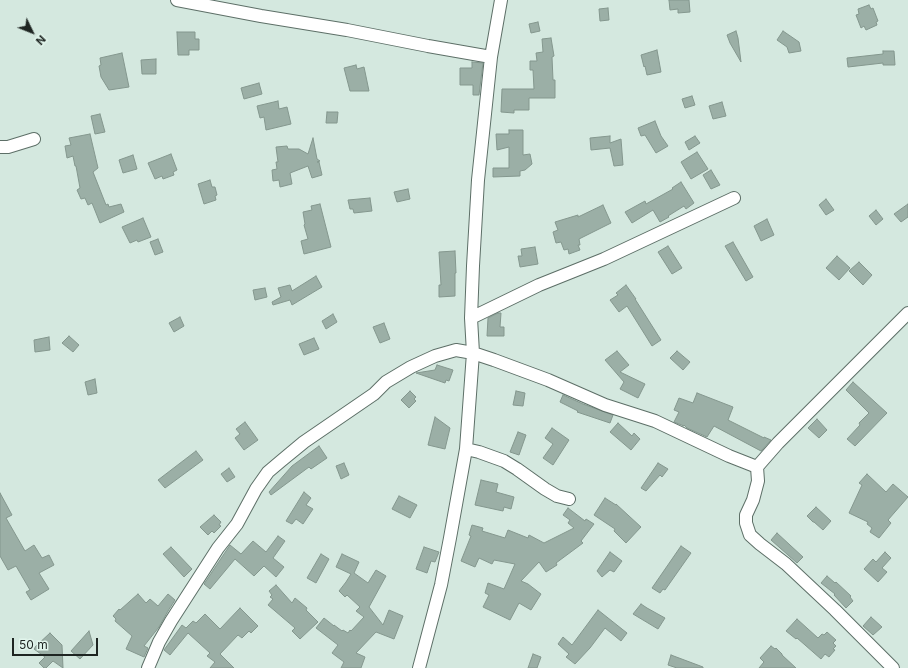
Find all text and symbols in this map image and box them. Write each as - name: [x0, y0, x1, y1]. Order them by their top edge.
- north arrow: [12, 12, 52, 52]
- text: N: [33, 32, 49, 48]
- scale bar: [14, 630, 100, 656]
- text: 50 m: [19, 637, 48, 652]

